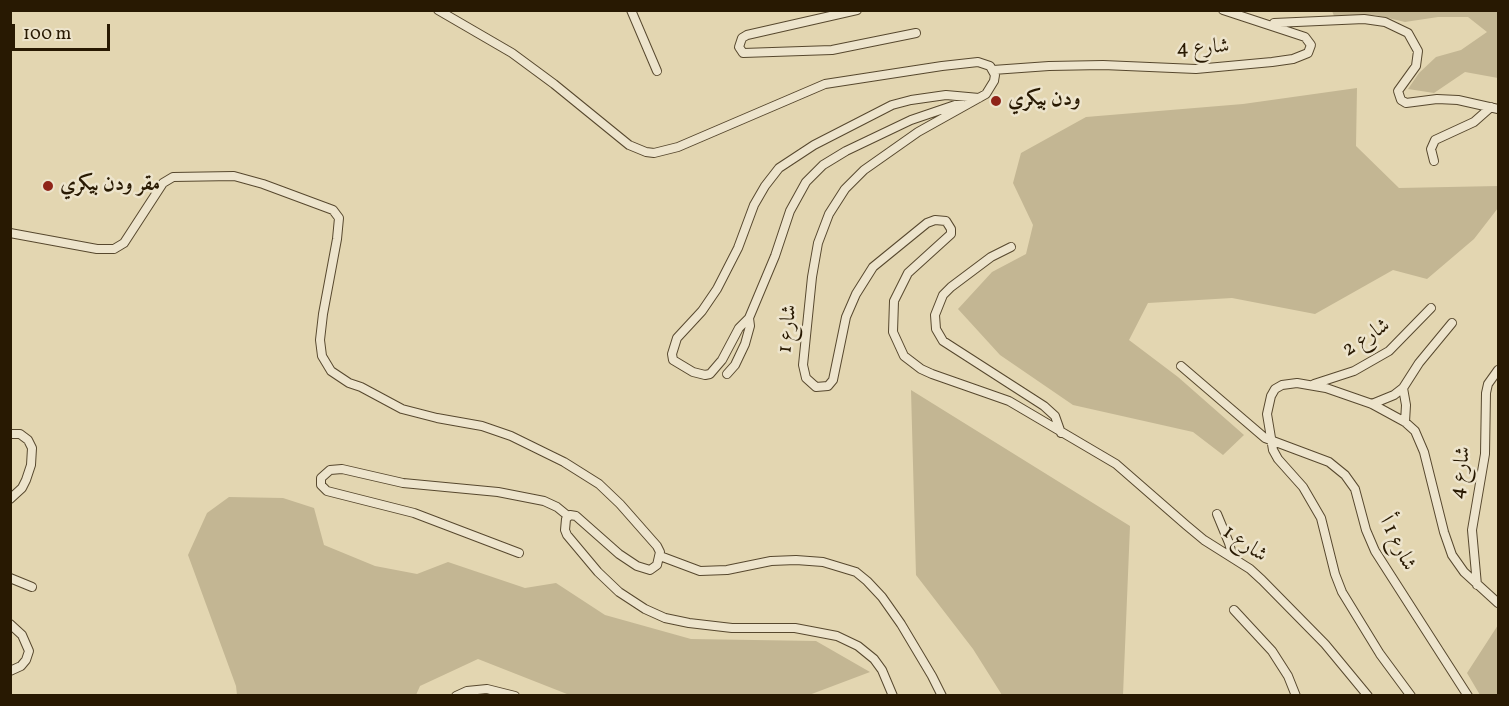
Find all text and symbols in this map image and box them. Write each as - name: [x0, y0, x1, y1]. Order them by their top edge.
- scale bar: [15, 12, 112, 50]
- text: 100 m: [23, 22, 72, 47]
- street label: شارع 4: [1176, 35, 1230, 63]
- place label: ودن بيكري: [1008, 88, 1081, 114]
- marker: ودن بيكري: [989, 94, 1003, 108]
- place label: مقر ودن بيكري: [60, 173, 160, 199]
- marker: مقر ودن بيكري: [41, 179, 55, 193]
- street label: شارع 1: [774, 303, 804, 355]
- street label: شارع 2: [1338, 314, 1396, 364]
- street label: شارع 4: [1446, 445, 1478, 501]
- street label: شارع 1 أ: [1372, 512, 1420, 576]
- street label: شارع 1: [1217, 521, 1271, 569]

